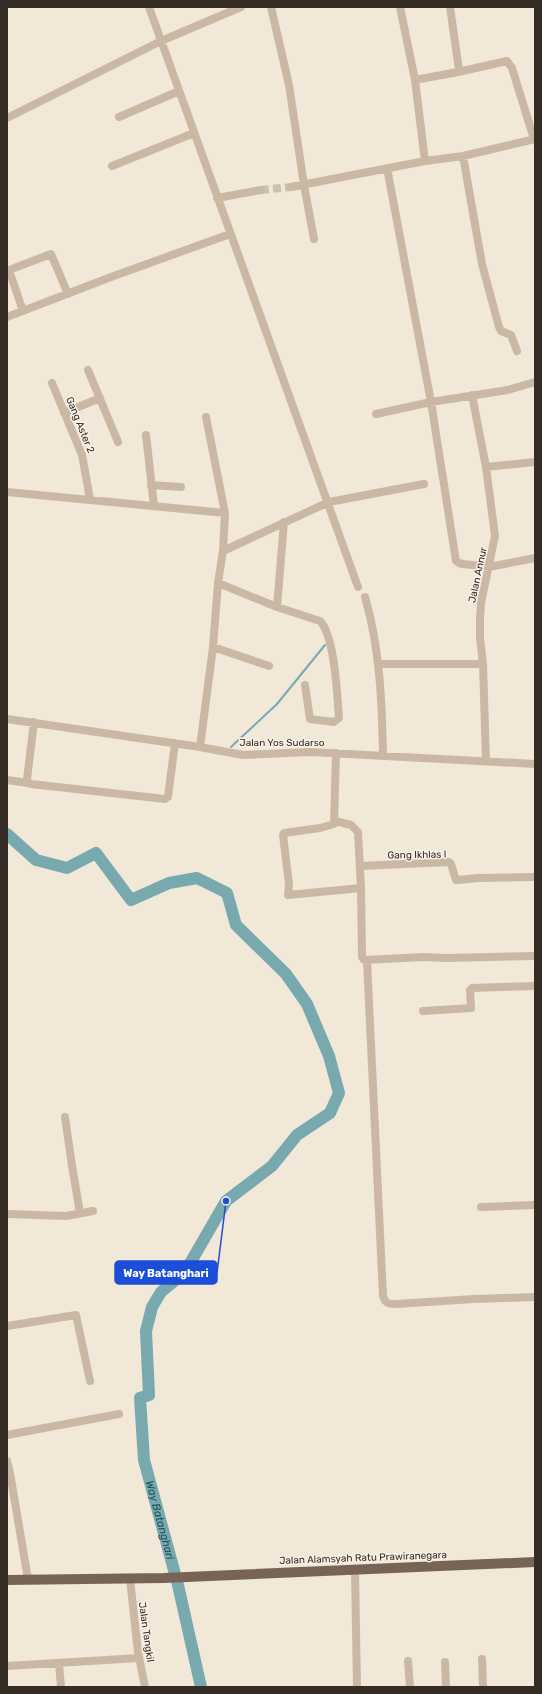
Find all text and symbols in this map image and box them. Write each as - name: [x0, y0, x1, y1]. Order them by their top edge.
- street label: Gang Aster 2: [63, 395, 97, 455]
- street label: Jalan Annur: [466, 546, 490, 604]
- street label: Jalan Yos Sudarso: [239, 737, 325, 749]
- street label: Gang Ikhlas I: [387, 848, 447, 862]
- callout: Way Batanghari: [115, 1261, 217, 1284]
- text: Way Batanghari: [123, 1267, 209, 1280]
- water label: Way Batanghari: [143, 1479, 177, 1561]
- street label: Jalan Alamsyah Ratu Prawiranegara: [279, 1549, 447, 1567]
- street label: Jalan Tangkil: [136, 1601, 156, 1663]

